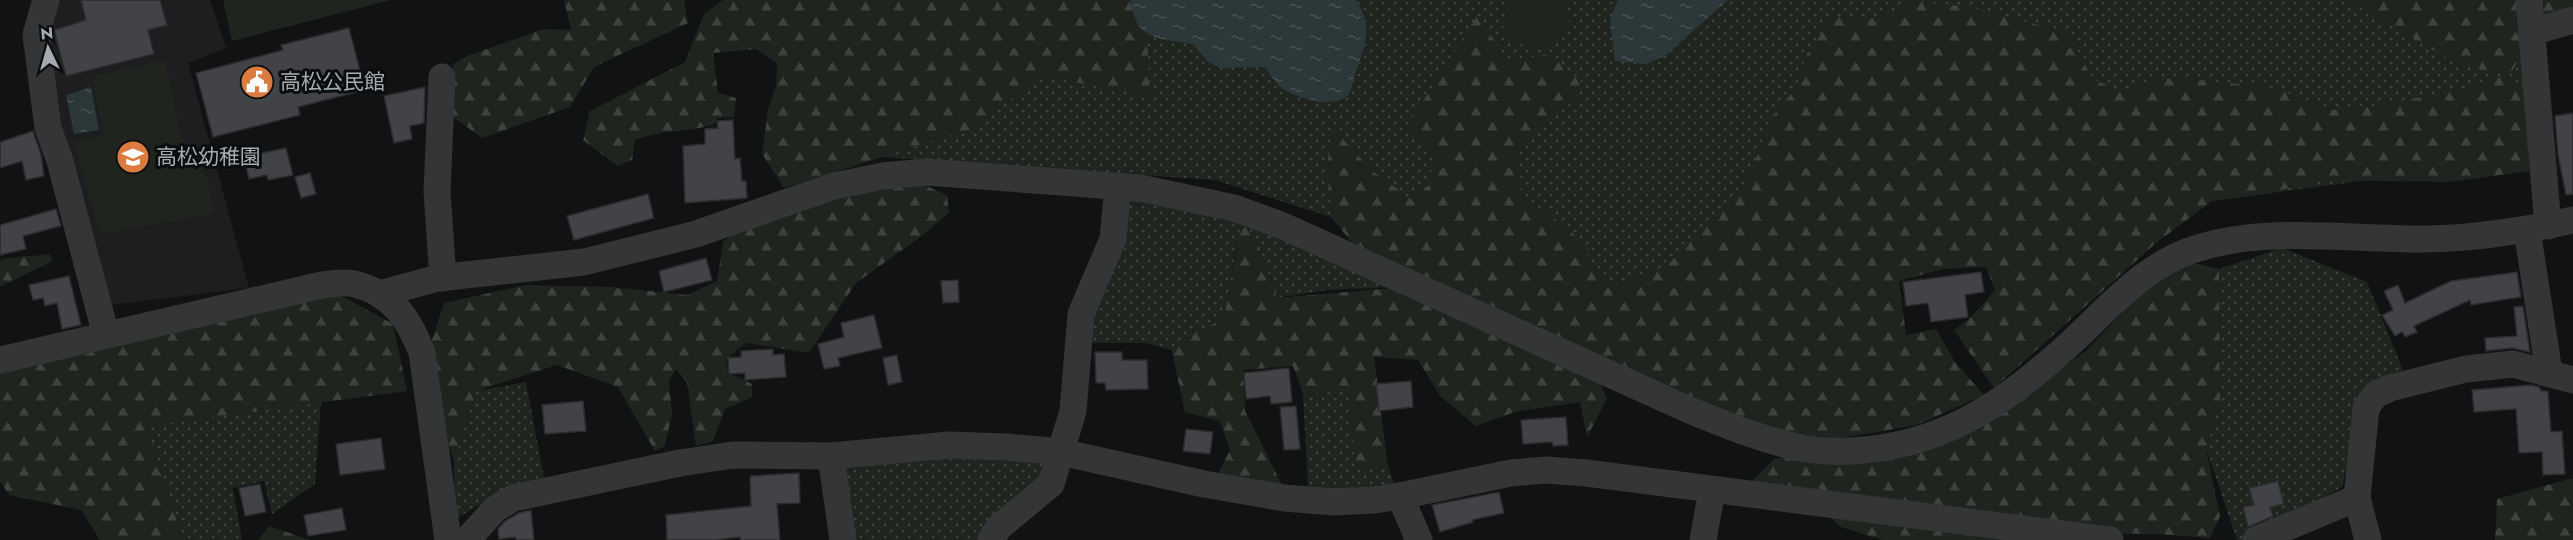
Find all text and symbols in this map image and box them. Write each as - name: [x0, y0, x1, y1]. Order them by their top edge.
- north arrow: [18, 18, 78, 78]
- text: N: [39, 22, 54, 46]
- public building icon: 高松公民館: [239, 64, 275, 100]
- place label: 高松公民館: [280, 67, 385, 97]
- school or university icon: 高松幼稚園: [115, 139, 151, 175]
- place label: 高松幼稚園: [156, 142, 261, 172]

